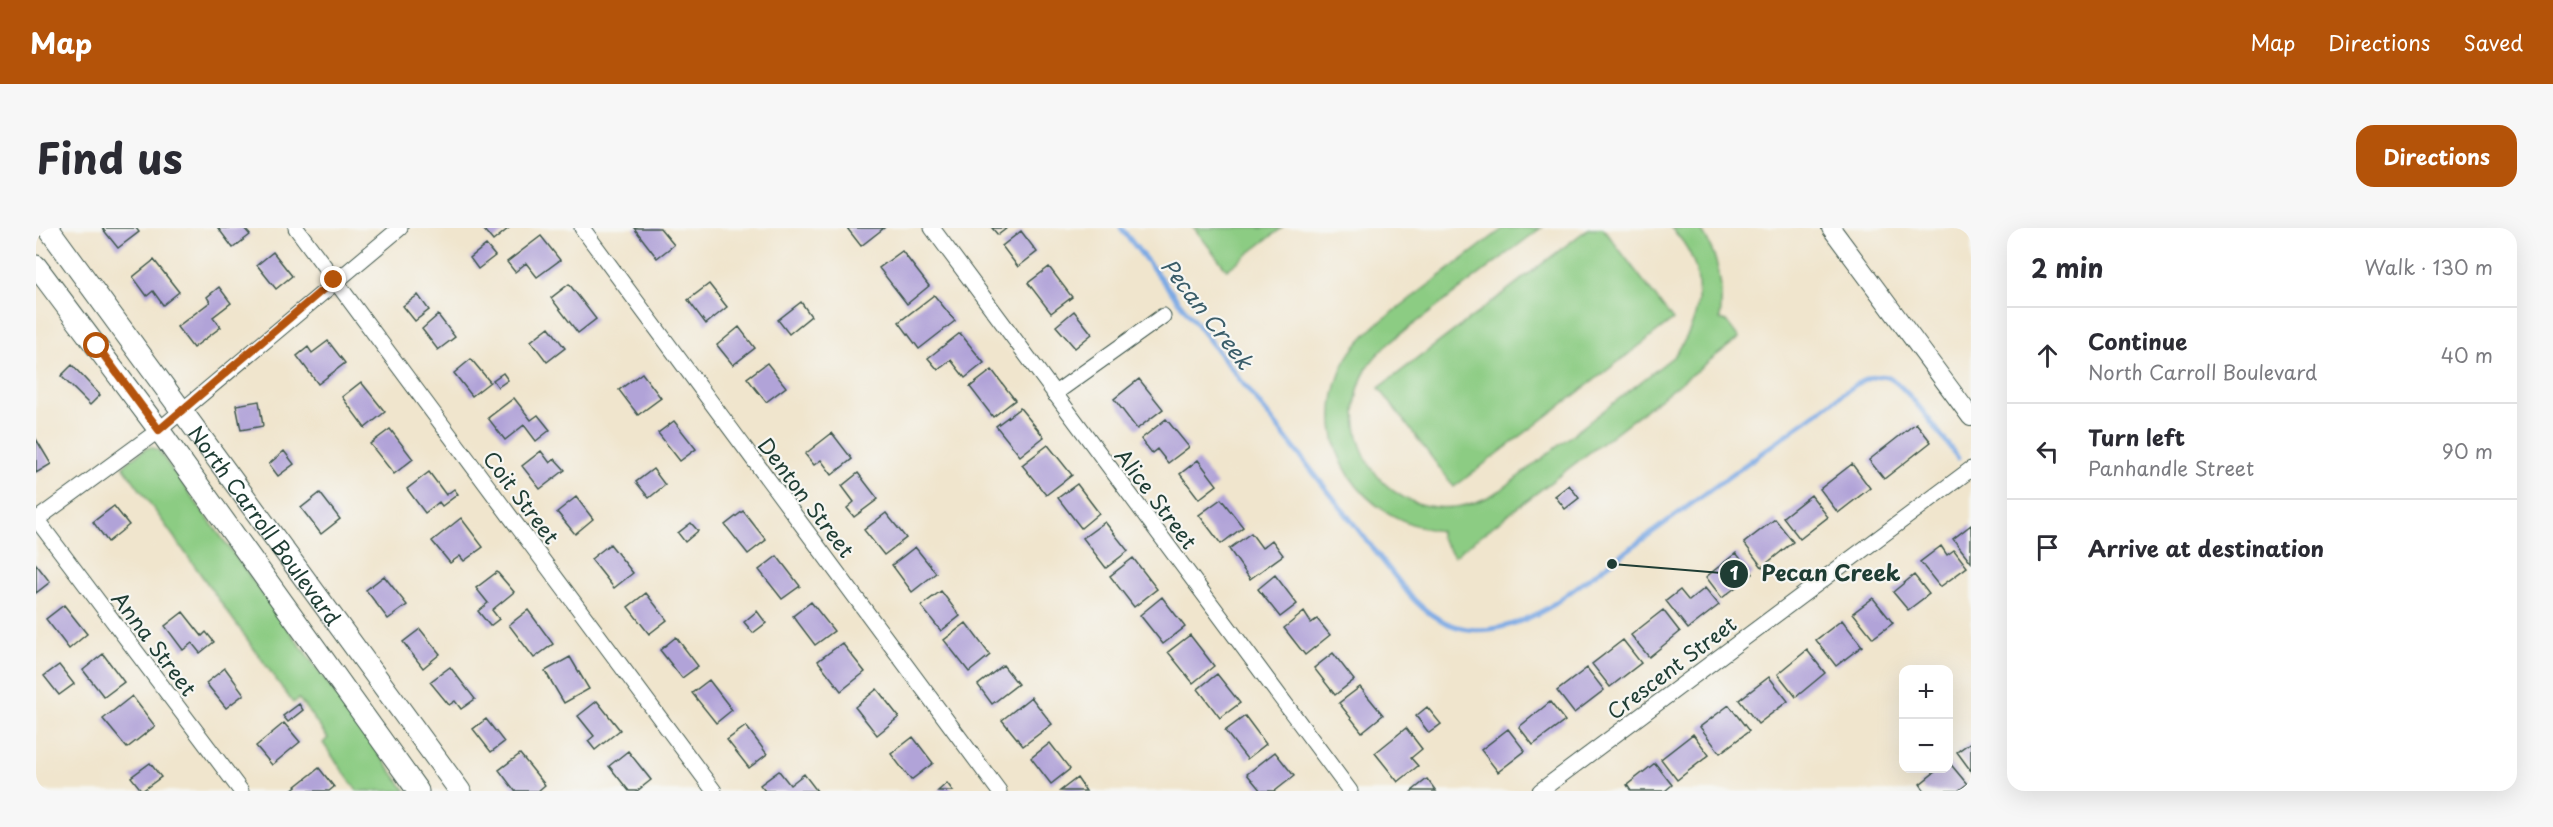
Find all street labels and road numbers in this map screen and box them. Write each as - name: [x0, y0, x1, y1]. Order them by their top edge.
- street label: North Carroll Boulevard: [181, 418, 349, 632]
- street label: Denton Street: [751, 430, 863, 564]
- street label: Alice Street: [1108, 441, 1206, 555]
- street label: Coit Street: [476, 444, 568, 550]
- street label: Anna Street: [105, 584, 205, 702]
- street label: Crescent Street: [1599, 607, 1743, 727]

